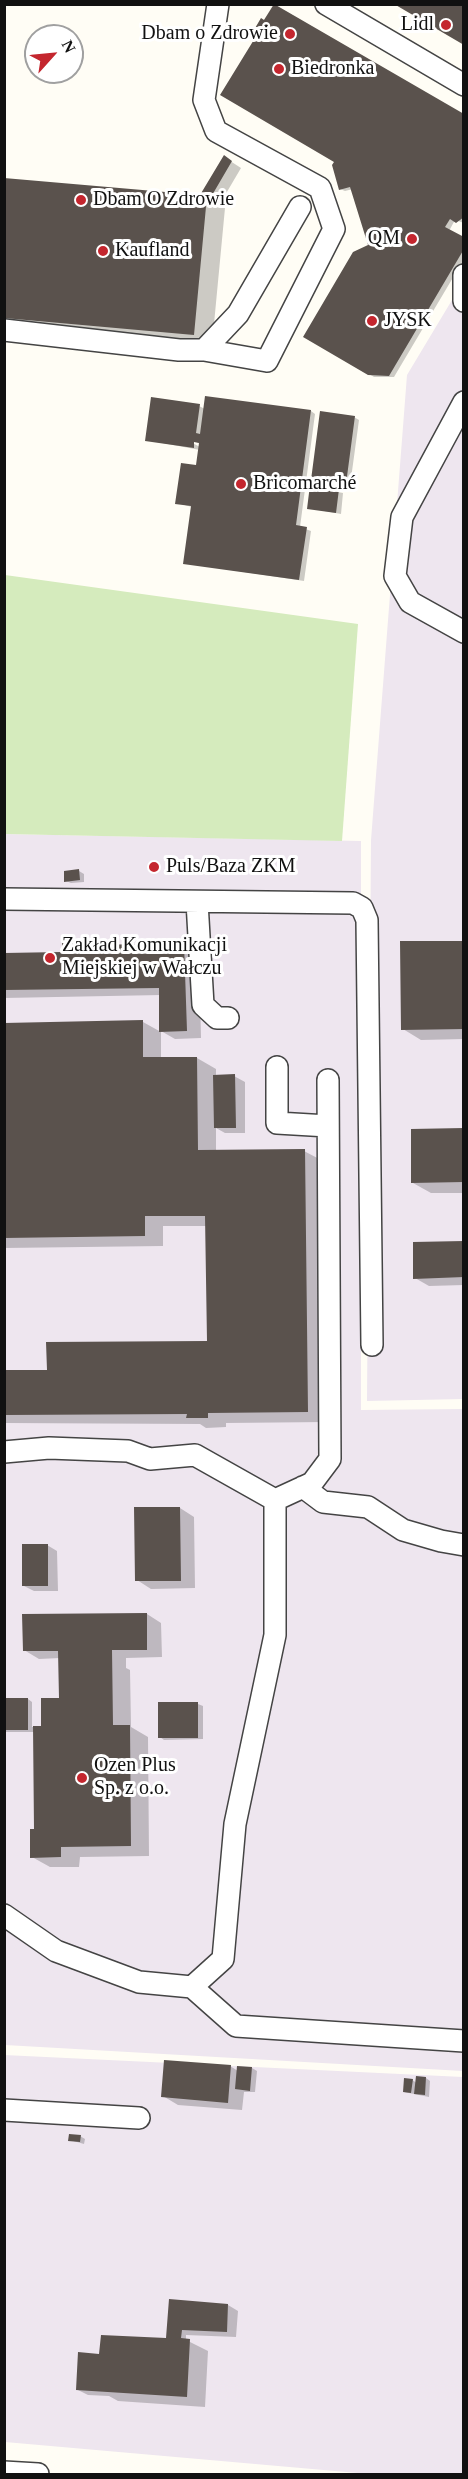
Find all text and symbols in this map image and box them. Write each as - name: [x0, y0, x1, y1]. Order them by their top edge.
- place label: Lidl: [401, 13, 434, 37]
- marker: Lidl: [439, 18, 453, 32]
- place label: Dbam o Zdrowie: [141, 22, 278, 46]
- north arrow: [24, 24, 84, 84]
- marker: Dbam o Zdrowie: [283, 27, 297, 41]
- text: N: [59, 37, 79, 56]
- place label: Biedronka: [291, 57, 374, 81]
- marker: Biedronka: [272, 62, 286, 76]
- place label: Dbam O Zdrowie: [93, 188, 234, 212]
- marker: Dbam O Zdrowie: [74, 193, 88, 207]
- place label: QM: [368, 227, 400, 251]
- marker: QM: [405, 232, 419, 246]
- place label: Kaufland: [115, 239, 189, 263]
- marker: Kaufland: [96, 244, 110, 258]
- place label: JYSK: [384, 309, 432, 333]
- marker: JYSK: [365, 314, 379, 328]
- place label: Bricomarché: [253, 472, 356, 496]
- marker: Bricomarché: [234, 477, 248, 491]
- place label: Puls/Baza ZKM: [166, 855, 295, 879]
- marker: Puls/Baza ZKM: [147, 860, 161, 874]
- place label: Zakład Komunikacji Miejskiej w Wałczu: [62, 934, 227, 981]
- marker: Zakład Komunikacji Miejskiej w Wałczu: [43, 951, 57, 965]
- place label: Ozen Plus Sp. z o.o.: [94, 1754, 176, 1801]
- marker: Ozen Plus Sp. z o.o.: [75, 1771, 89, 1785]

